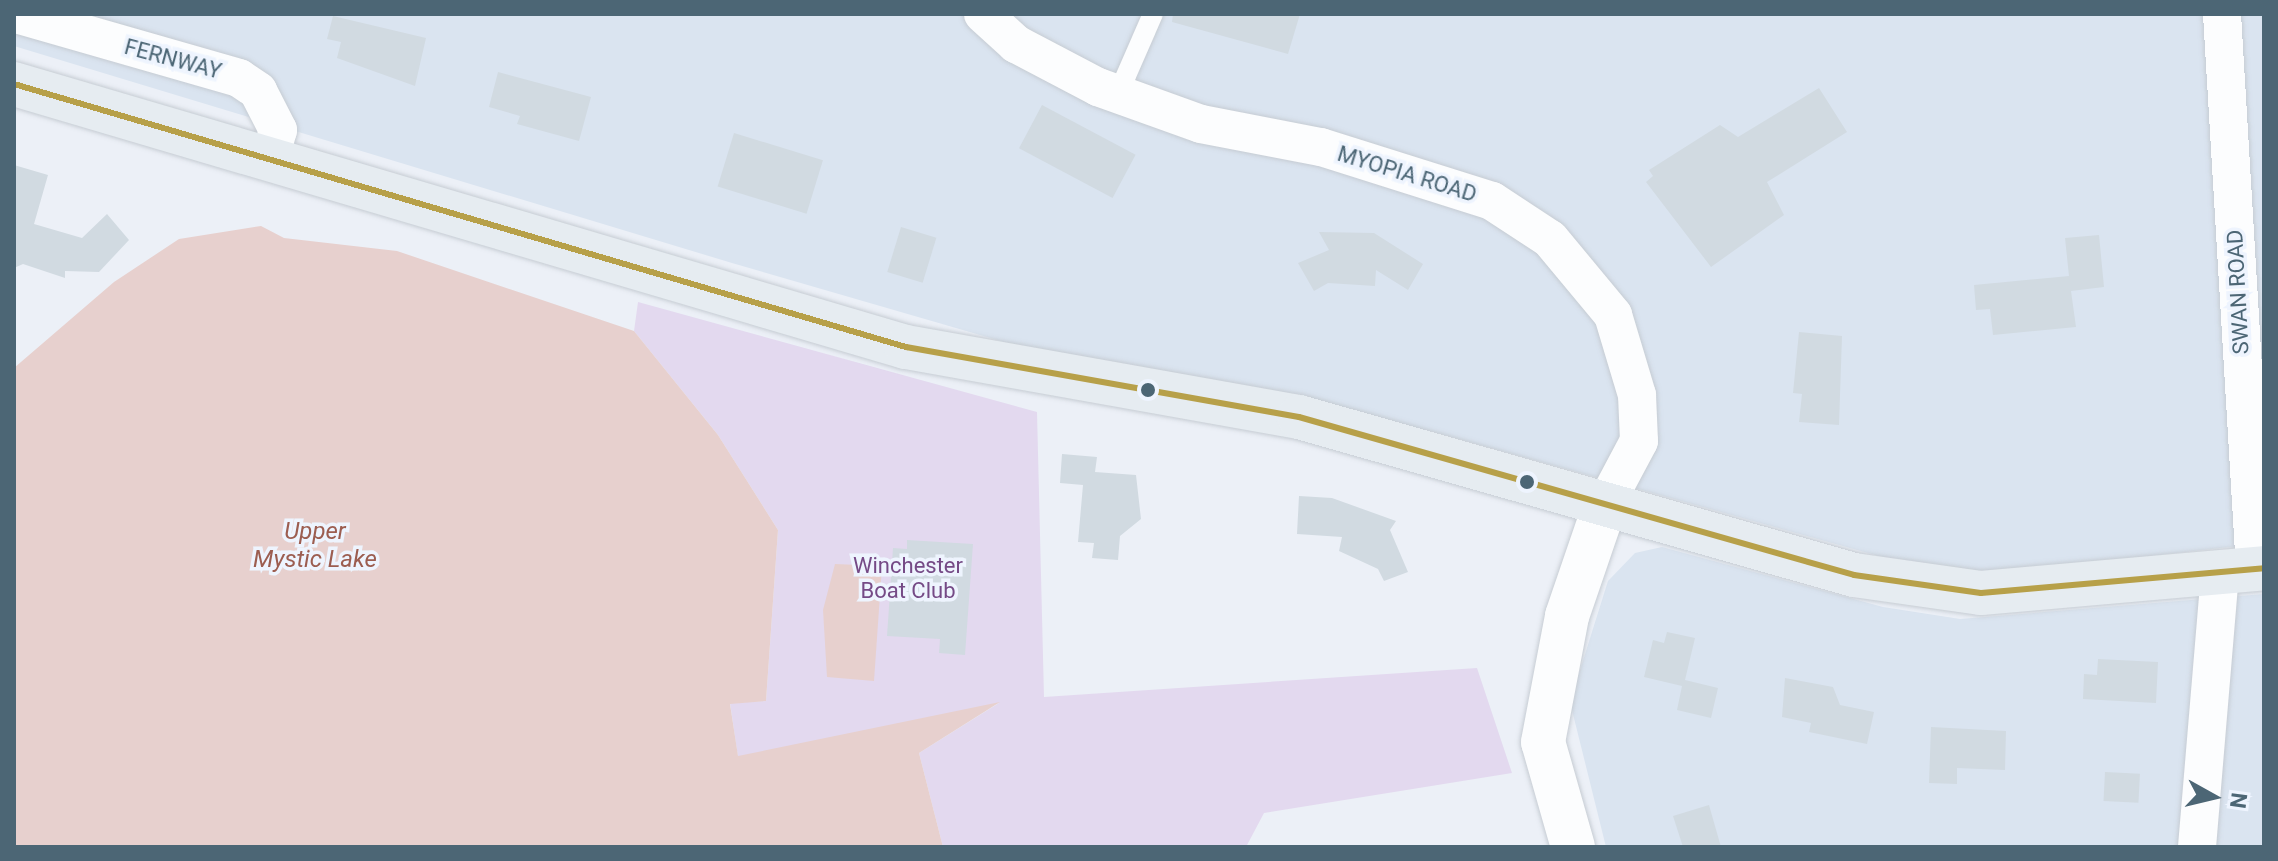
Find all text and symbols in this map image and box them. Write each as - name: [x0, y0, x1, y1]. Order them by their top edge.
- street label: FERNWAY: [122, 33, 224, 85]
- street label: MYOPIA ROAD: [1334, 140, 1480, 208]
- street label: SWAN ROAD: [2222, 229, 2254, 355]
- unlabelled marker: [1140, 382, 1156, 398]
- unlabelled marker: [1519, 474, 1535, 490]
- water label: Upper Mystic Lake: [253, 518, 377, 574]
- park label: Winchester Boat Club: [853, 552, 963, 604]
- north arrow: [2174, 757, 2254, 837]
- text: N: [2225, 791, 2252, 810]

